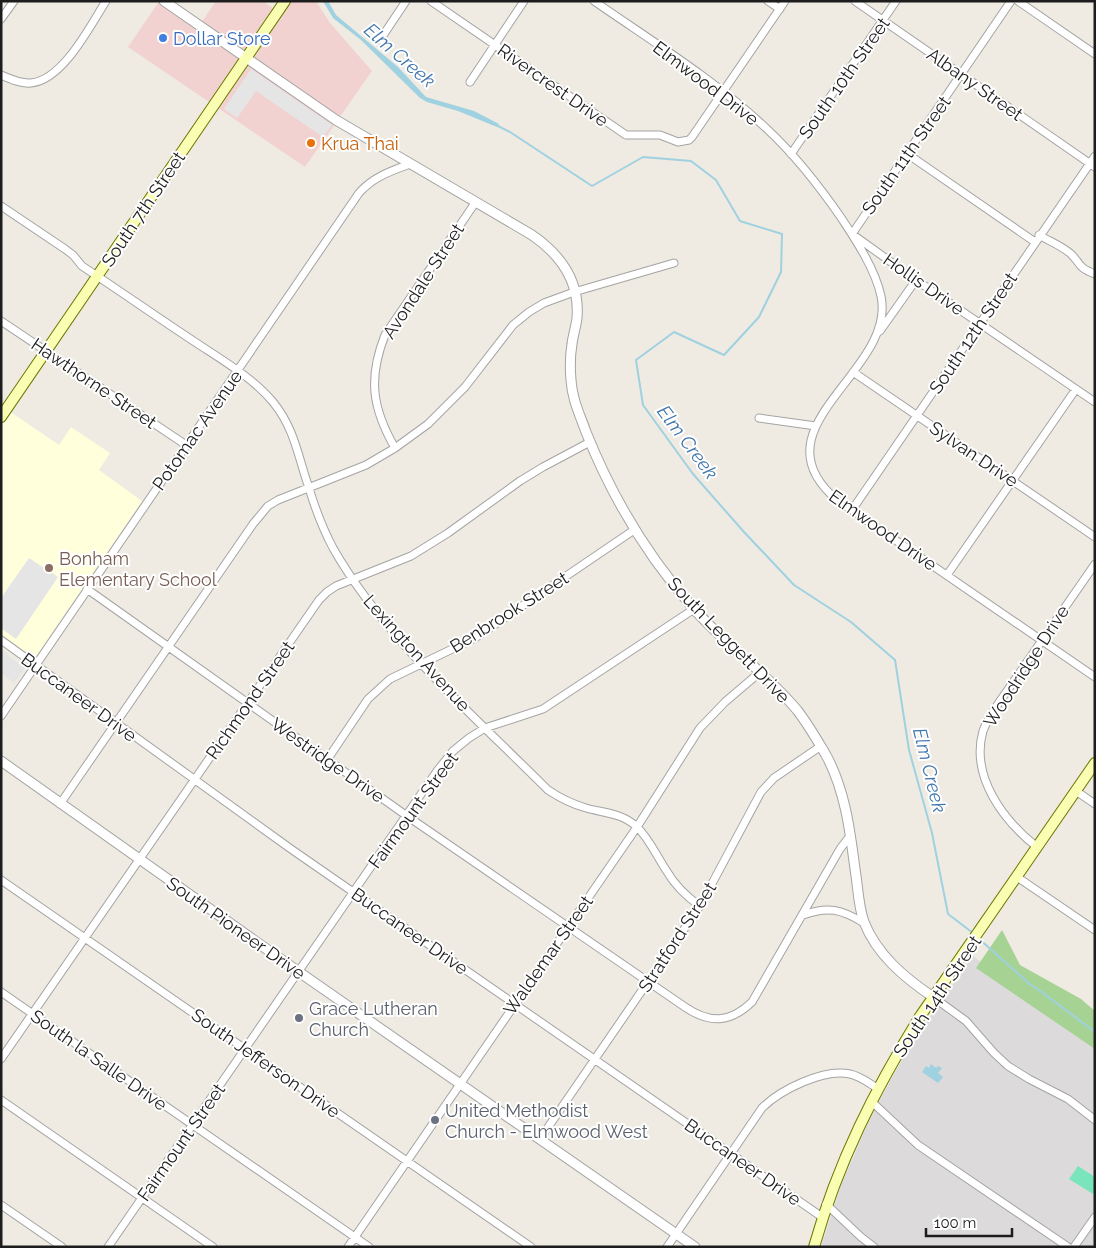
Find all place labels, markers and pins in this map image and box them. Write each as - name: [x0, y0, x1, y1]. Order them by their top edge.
- place label: Dollar Store: [173, 28, 271, 49]
- marker: Dollar Store: [157, 32, 169, 44]
- place label: Krua Thai: [321, 133, 399, 154]
- marker: Krua Thai: [305, 137, 317, 149]
- place label: Bonham Elementary School: [59, 548, 217, 590]
- marker: Bonham Elementary School: [43, 562, 55, 574]
- place label: Grace Lutheran Church: [309, 998, 438, 1040]
- marker: Grace Lutheran Church: [293, 1012, 305, 1024]
- place label: United Methodist Church - Elmwood West: [445, 1100, 648, 1142]
- marker: United Methodist Church - Elmwood West: [429, 1114, 441, 1126]

